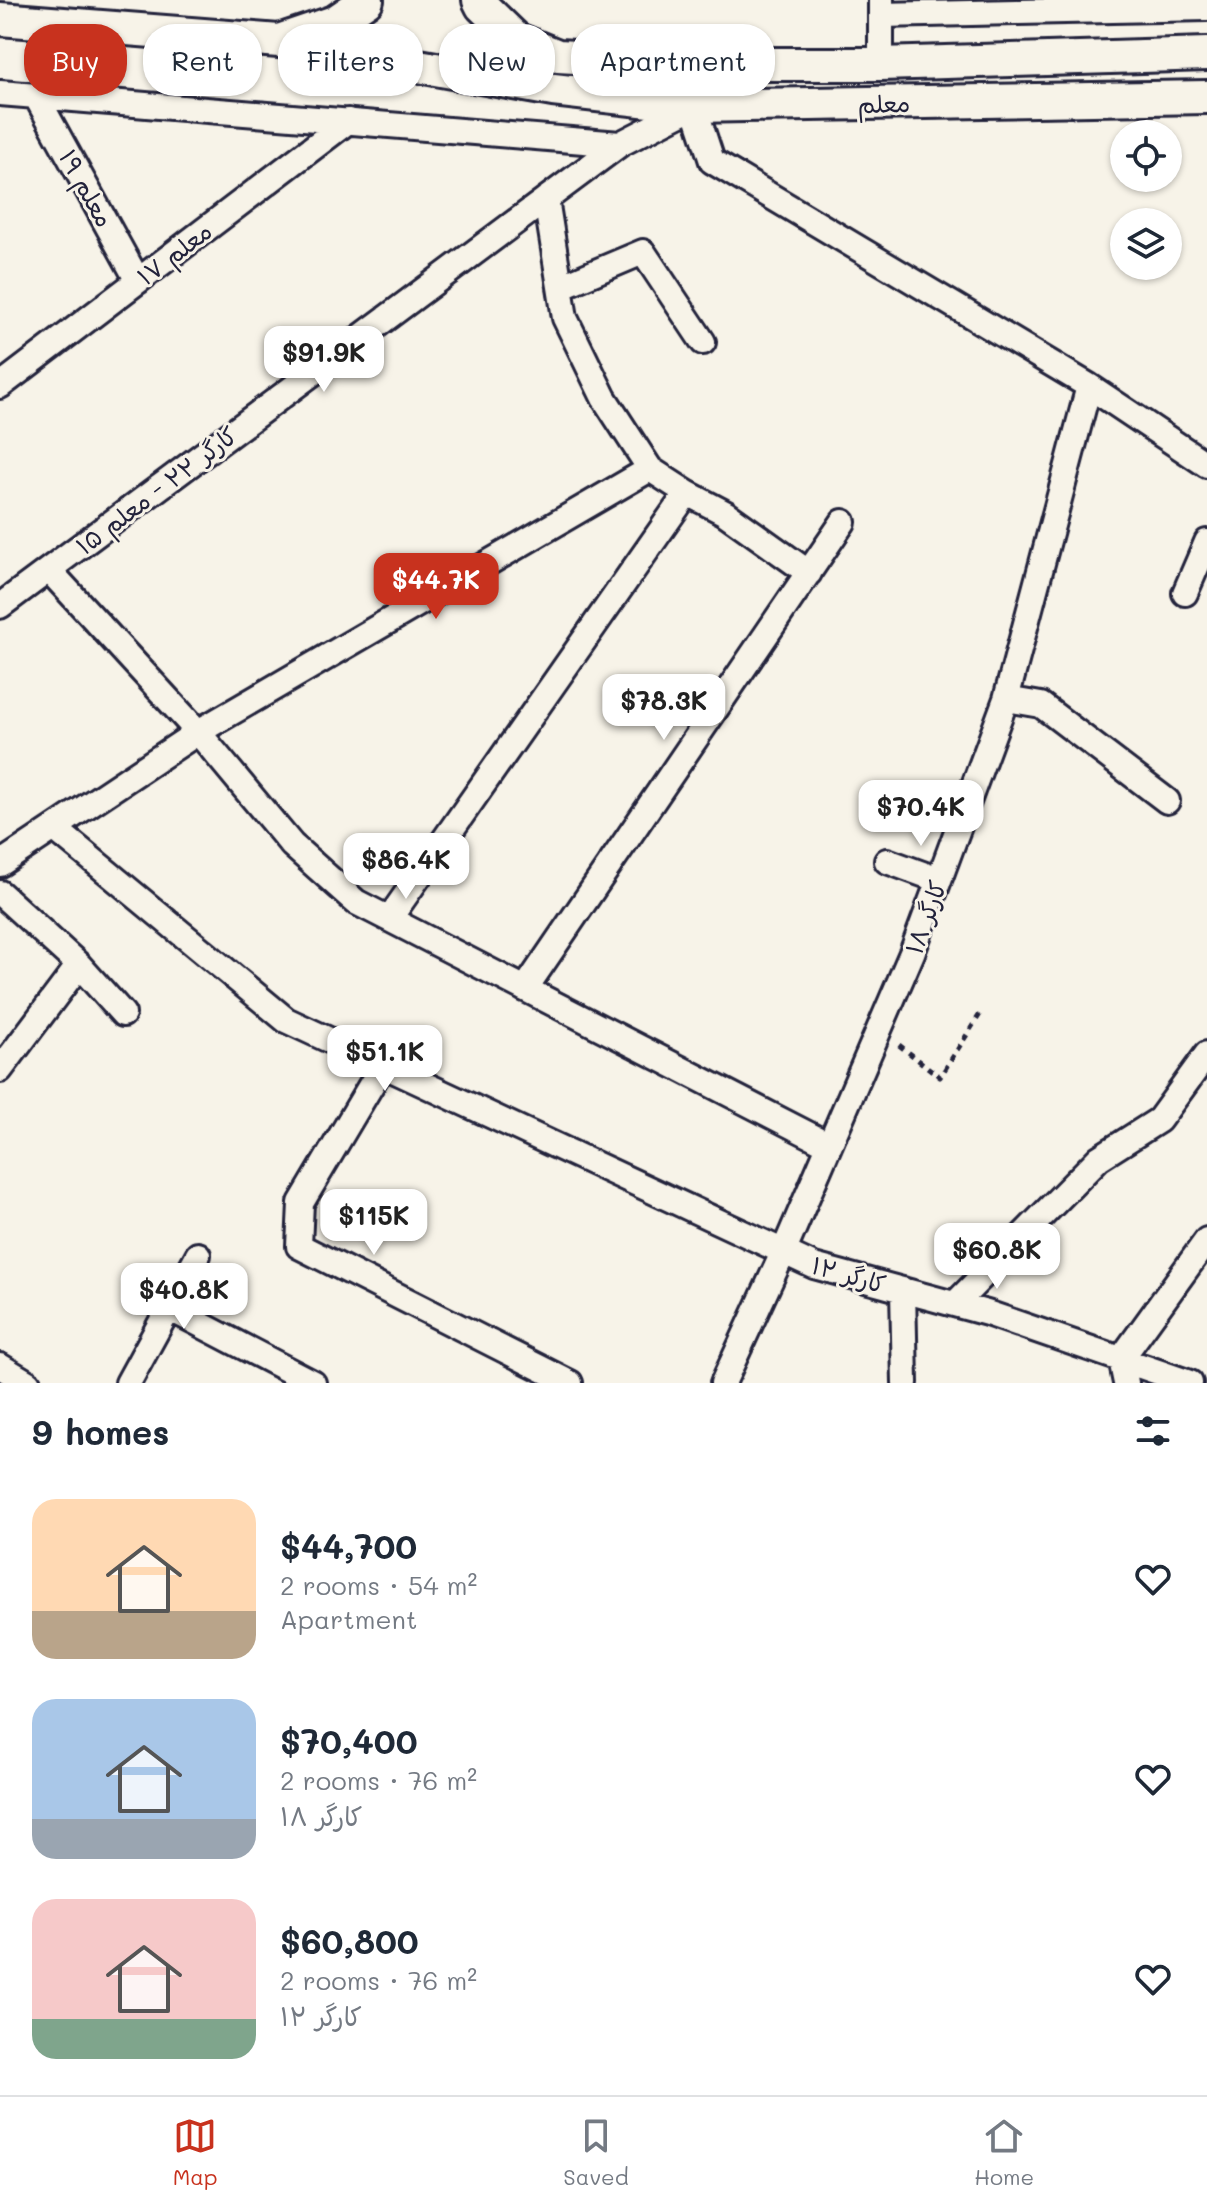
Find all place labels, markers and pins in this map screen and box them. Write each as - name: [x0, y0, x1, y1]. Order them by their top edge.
- pin: $91.9K: [259, 326, 389, 394]
- pin: $44.7K: [371, 553, 501, 621]
- pin: $78.3K: [599, 674, 729, 742]
- pin: $70.4K: [856, 780, 986, 848]
- pin: $86.4K: [341, 833, 471, 901]
- pin: $51.1K: [320, 1025, 450, 1093]
- pin: $115K: [318, 1189, 430, 1257]
- pin: $60.8K: [932, 1223, 1062, 1291]
- pin: $40.8K: [119, 1263, 249, 1331]

